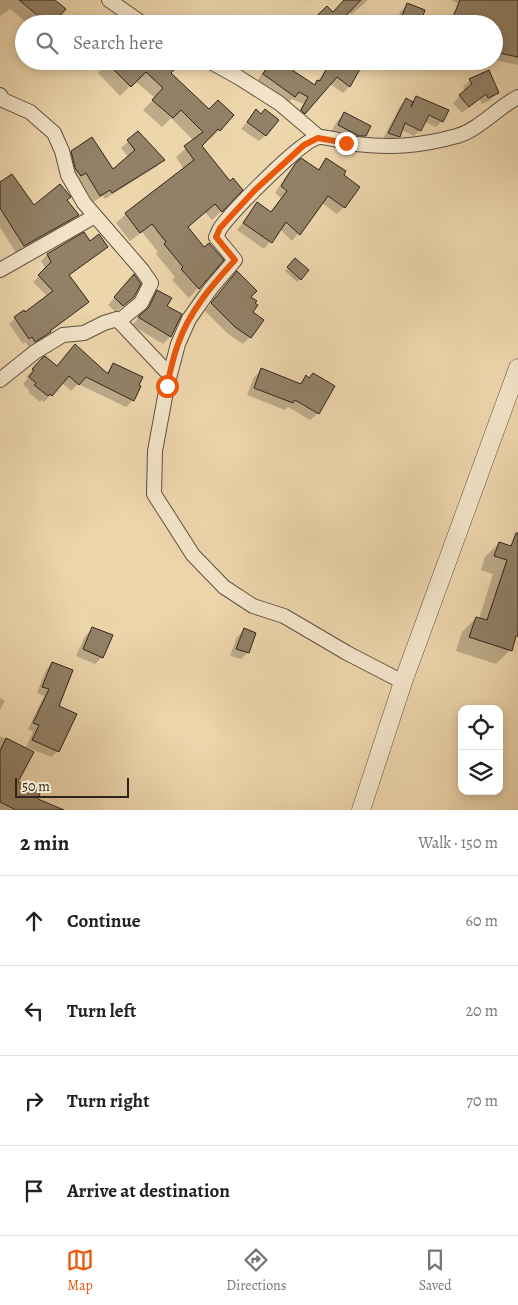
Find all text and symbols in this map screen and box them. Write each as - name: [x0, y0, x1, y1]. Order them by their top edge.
- search box: [15, 15, 503, 70]
- icon: search: [33, 29, 61, 57]
- text: Search here: [73, 30, 163, 56]
- route end: [335, 132, 358, 155]
- route start: [156, 375, 179, 398]
- map controls: [458, 705, 503, 795]
- button: locate: [458, 705, 503, 750]
- button: layers: [458, 750, 503, 795]
- scale bar: [15, 775, 129, 798]
- text: 50 m: [22, 777, 50, 796]
- text: 2 min: [20, 829, 69, 857]
- text: Walk · 150 m: [418, 832, 498, 854]
- icon: ahead: [20, 907, 48, 935]
- text: Continue: [67, 908, 141, 934]
- text: 60 m: [466, 910, 498, 932]
- icon: left: [20, 997, 48, 1025]
- text: Turn left: [67, 998, 136, 1024]
- text: 20 m: [465, 1000, 498, 1022]
- icon: right: [20, 1087, 48, 1115]
- text: Turn right: [67, 1088, 149, 1114]
- text: 70 m: [466, 1090, 498, 1112]
- icon: arrive: [20, 1177, 48, 1205]
- text: Arrive at destination: [67, 1178, 230, 1204]
- tab: Map: [66, 1246, 94, 1295]
- tab: Directions: [226, 1246, 286, 1295]
- tab: Saved: [419, 1246, 452, 1295]

